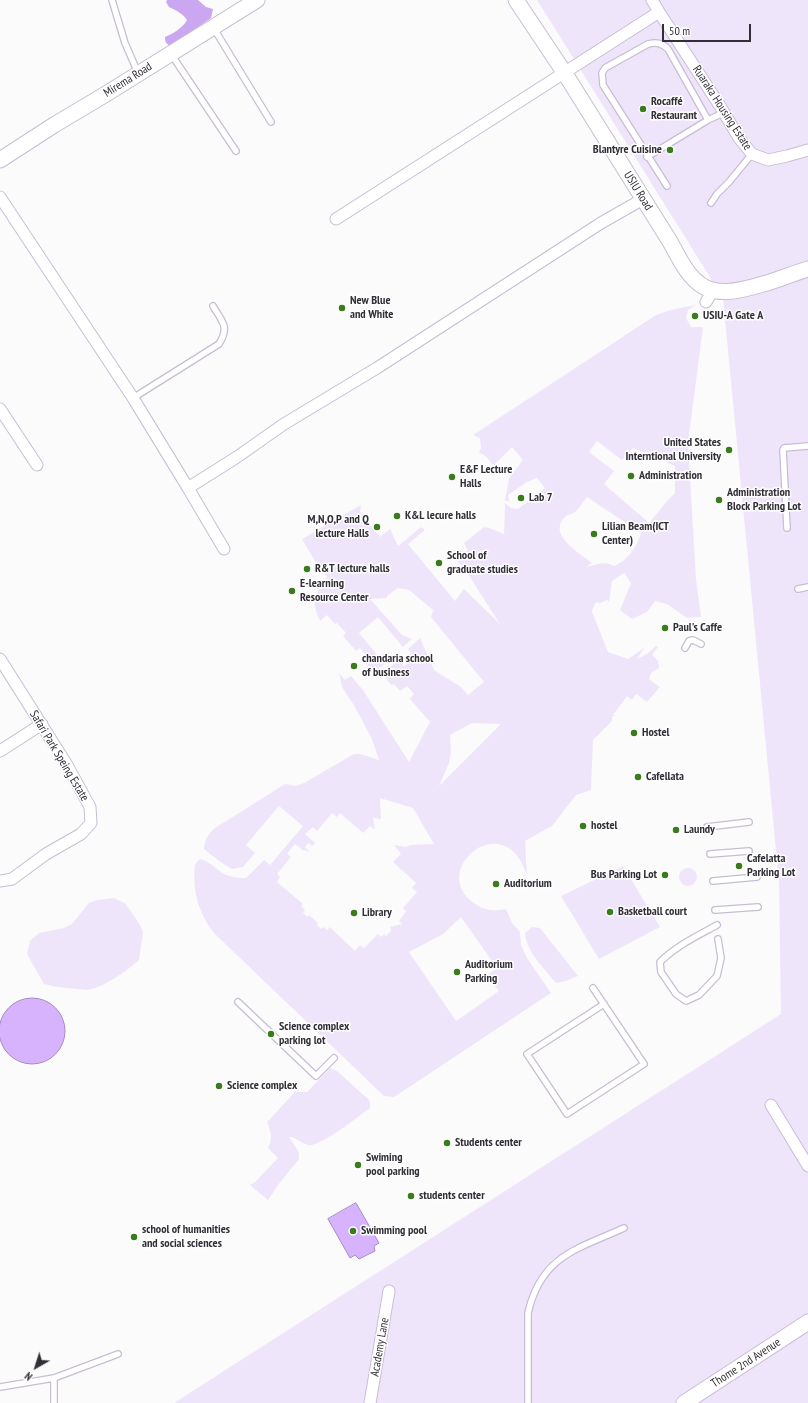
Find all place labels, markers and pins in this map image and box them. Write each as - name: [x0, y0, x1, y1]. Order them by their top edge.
- place label: Rocaffé Restaurant: [651, 95, 697, 123]
- marker: Rocaffé Restaurant: [638, 104, 648, 114]
- place label: Blantyre Cuisine: [593, 143, 662, 157]
- marker: Blantyre Cuisine: [665, 145, 675, 155]
- place label: New Blue and White: [350, 294, 393, 322]
- marker: New Blue and White: [337, 303, 347, 313]
- place label: USIU-A Gate A: [703, 309, 763, 323]
- marker: USIU-A Gate A: [690, 311, 700, 321]
- place label: United States Interntional University: [625, 436, 721, 464]
- marker: United States Interntional University: [724, 445, 734, 455]
- place label: E&F Lecture Halls: [460, 463, 512, 491]
- place label: Administration: [639, 469, 702, 483]
- marker: Administration: [626, 471, 636, 481]
- marker: E&F Lecture Halls: [447, 472, 457, 482]
- place label: Administration Block Parking Lot: [727, 486, 801, 514]
- place label: Lab 7: [529, 491, 553, 505]
- marker: Lab 7: [516, 493, 526, 503]
- marker: Administration Block Parking Lot: [714, 495, 724, 505]
- place label: K&L lecure halls: [405, 509, 476, 523]
- marker: K&L lecure halls: [392, 511, 402, 521]
- place label: M,N,O,P and Q lecture Halls: [307, 513, 369, 541]
- place label: Lilian Beam(ICT Center): [602, 520, 669, 548]
- marker: M,N,O,P and Q lecture Halls: [372, 522, 382, 532]
- marker: Lilian Beam(ICT Center): [589, 529, 599, 539]
- place label: School of graduate studies: [447, 549, 518, 577]
- marker: School of graduate studies: [434, 558, 444, 568]
- place label: R&T lecture halls: [315, 562, 390, 576]
- marker: R&T lecture halls: [302, 564, 312, 574]
- place label: E-learning Resource Center: [300, 577, 369, 605]
- marker: E-learning Resource Center: [287, 586, 297, 596]
- place label: Paul's Caffe: [673, 621, 722, 635]
- marker: Paul's Caffe: [660, 623, 670, 633]
- place label: chandaria school of business: [362, 652, 433, 680]
- marker: chandaria school of business: [349, 661, 359, 671]
- place label: Hostel: [642, 726, 669, 740]
- marker: Hostel: [629, 728, 639, 738]
- place label: Cafellata: [646, 770, 684, 784]
- marker: Cafellata: [633, 772, 643, 782]
- place label: hostel: [591, 819, 617, 833]
- marker: hostel: [578, 821, 588, 831]
- place label: Laundy: [684, 823, 715, 837]
- marker: Laundy: [671, 825, 681, 835]
- place label: Cafelatta Parking Lot: [747, 852, 795, 880]
- marker: Cafelatta Parking Lot: [734, 861, 744, 871]
- place label: Bus Parking Lot: [591, 868, 657, 882]
- marker: Bus Parking Lot: [660, 870, 670, 880]
- place label: Auditorium: [504, 877, 552, 891]
- marker: Auditorium: [491, 879, 501, 889]
- place label: Basketball court: [618, 905, 687, 919]
- place label: Library: [362, 906, 392, 920]
- marker: Basketball court: [605, 907, 615, 917]
- marker: Library: [349, 908, 359, 918]
- place label: Auditorium Parking: [465, 958, 513, 986]
- marker: Auditorium Parking: [452, 967, 462, 977]
- place label: Science complex parking lot: [279, 1020, 349, 1048]
- marker: Science complex parking lot: [266, 1029, 276, 1039]
- place label: Science complex: [227, 1079, 297, 1093]
- marker: Science complex: [214, 1081, 224, 1091]
- place label: Students center: [455, 1136, 522, 1150]
- marker: Students center: [442, 1138, 452, 1148]
- place label: Swiming pool parking: [366, 1151, 420, 1179]
- marker: Swiming pool parking: [353, 1160, 363, 1170]
- place label: students center: [419, 1189, 485, 1203]
- marker: students center: [406, 1191, 416, 1201]
- place label: school of humanities and social sciences: [142, 1223, 230, 1251]
- place label: Swimming pool: [361, 1224, 427, 1238]
- marker: Swimming pool: [348, 1226, 358, 1236]
- marker: school of humanities and social sciences: [129, 1232, 139, 1242]

